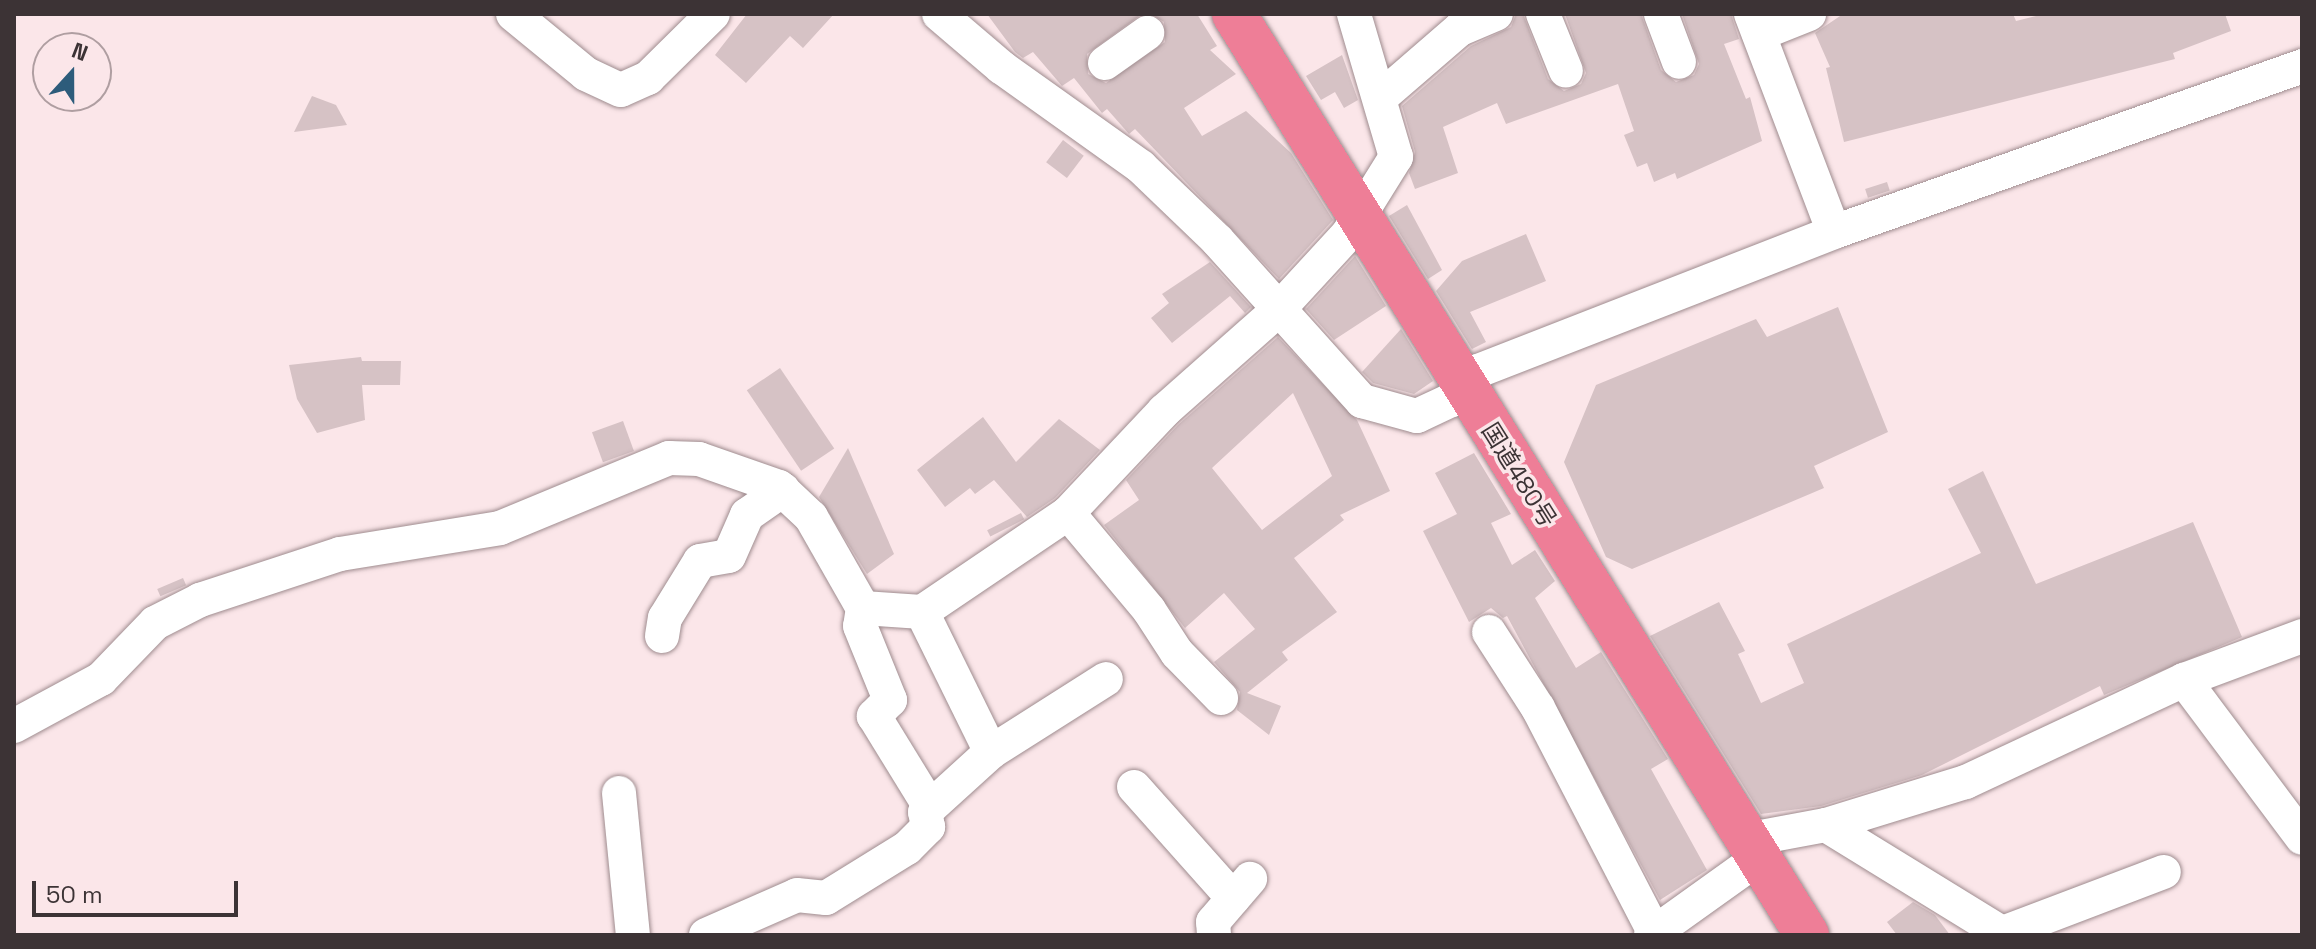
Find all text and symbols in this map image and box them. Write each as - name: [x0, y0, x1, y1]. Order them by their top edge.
- north arrow: [32, 32, 112, 112]
- text: N: [68, 36, 92, 67]
- street label: 国道480号: [1476, 418, 1562, 532]
- scale bar: [36, 865, 242, 915]
- text: 50 m: [46, 879, 103, 910]

